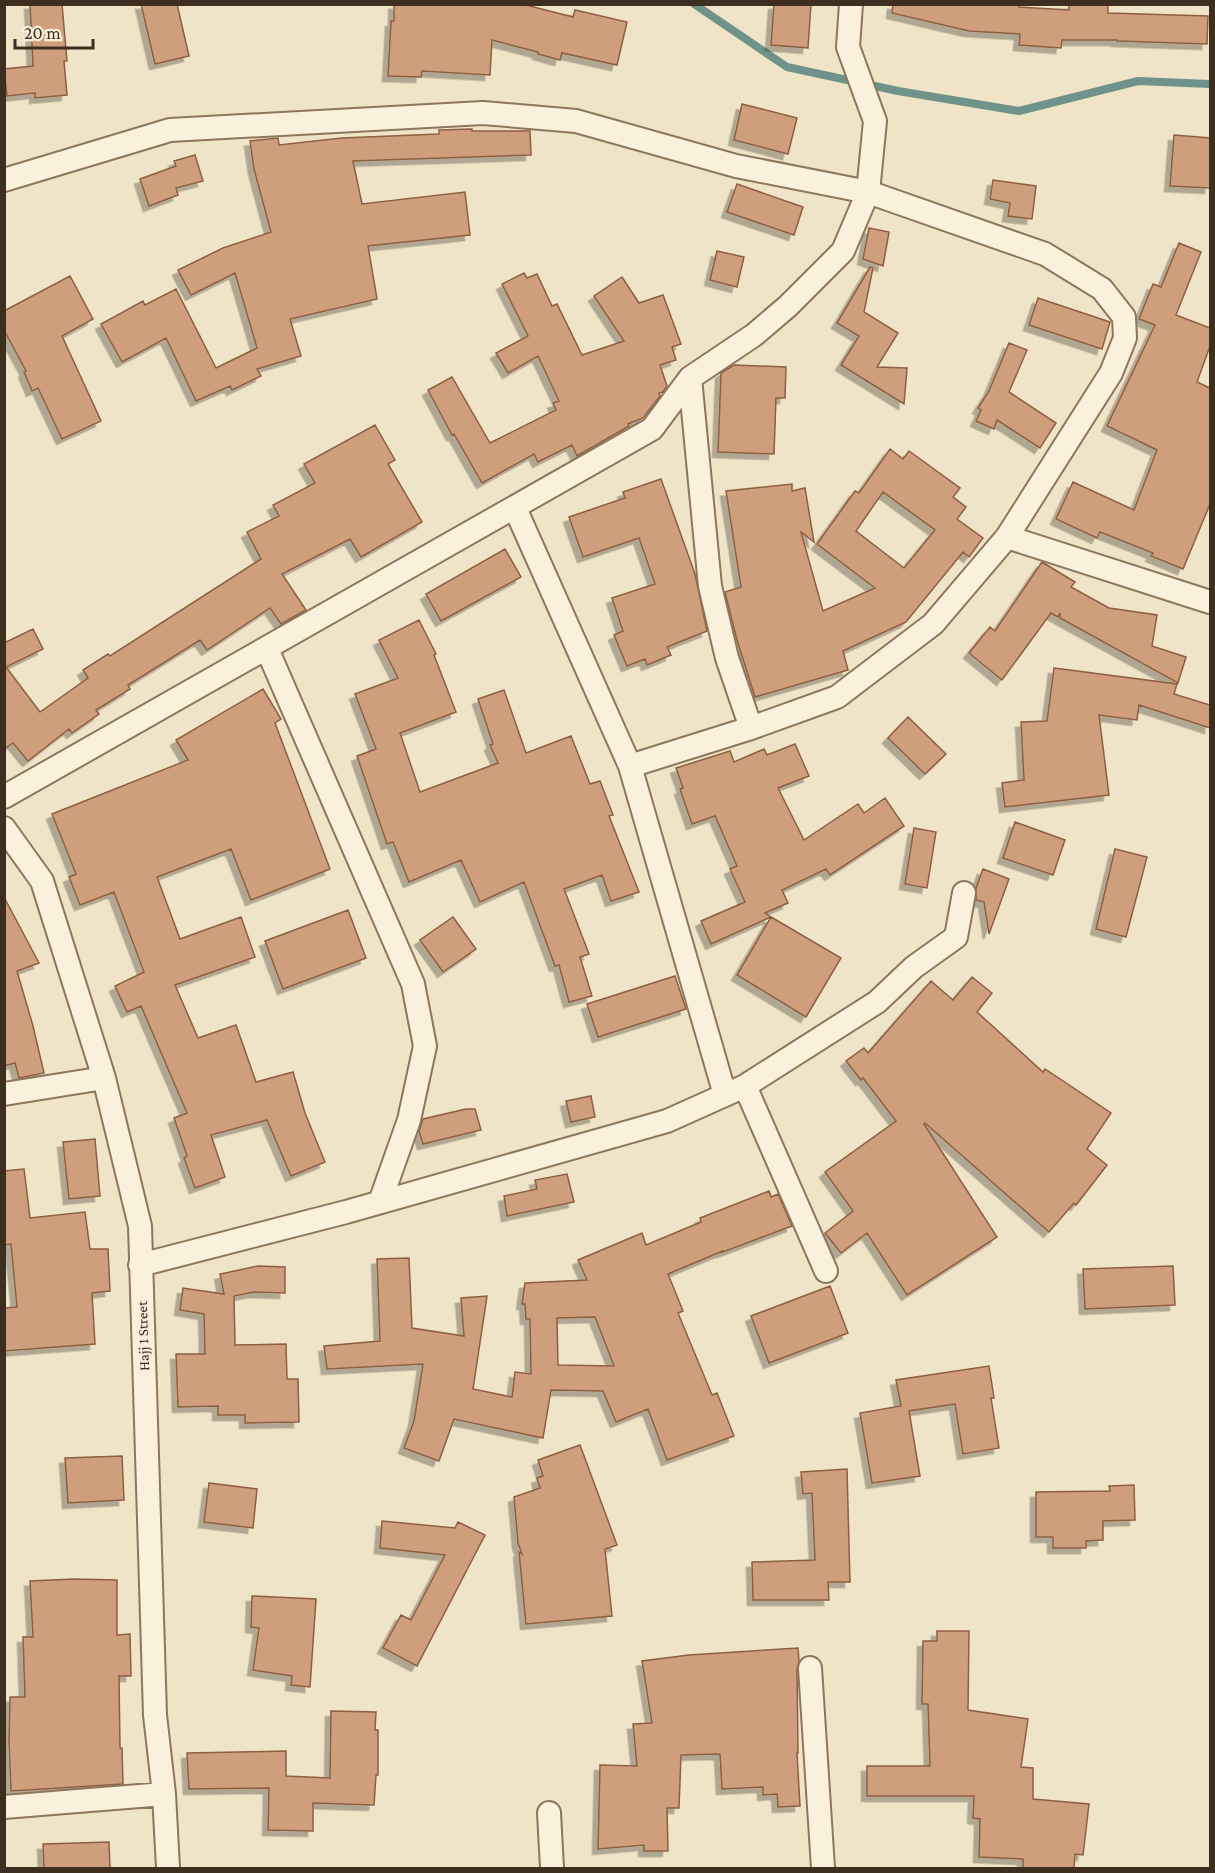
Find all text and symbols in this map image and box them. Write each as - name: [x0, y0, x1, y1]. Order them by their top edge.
- scale bar: [15, 12, 93, 50]
- text: 20 m: [24, 23, 61, 43]
- street label: Hajj 1 Street: [134, 1300, 153, 1371]

